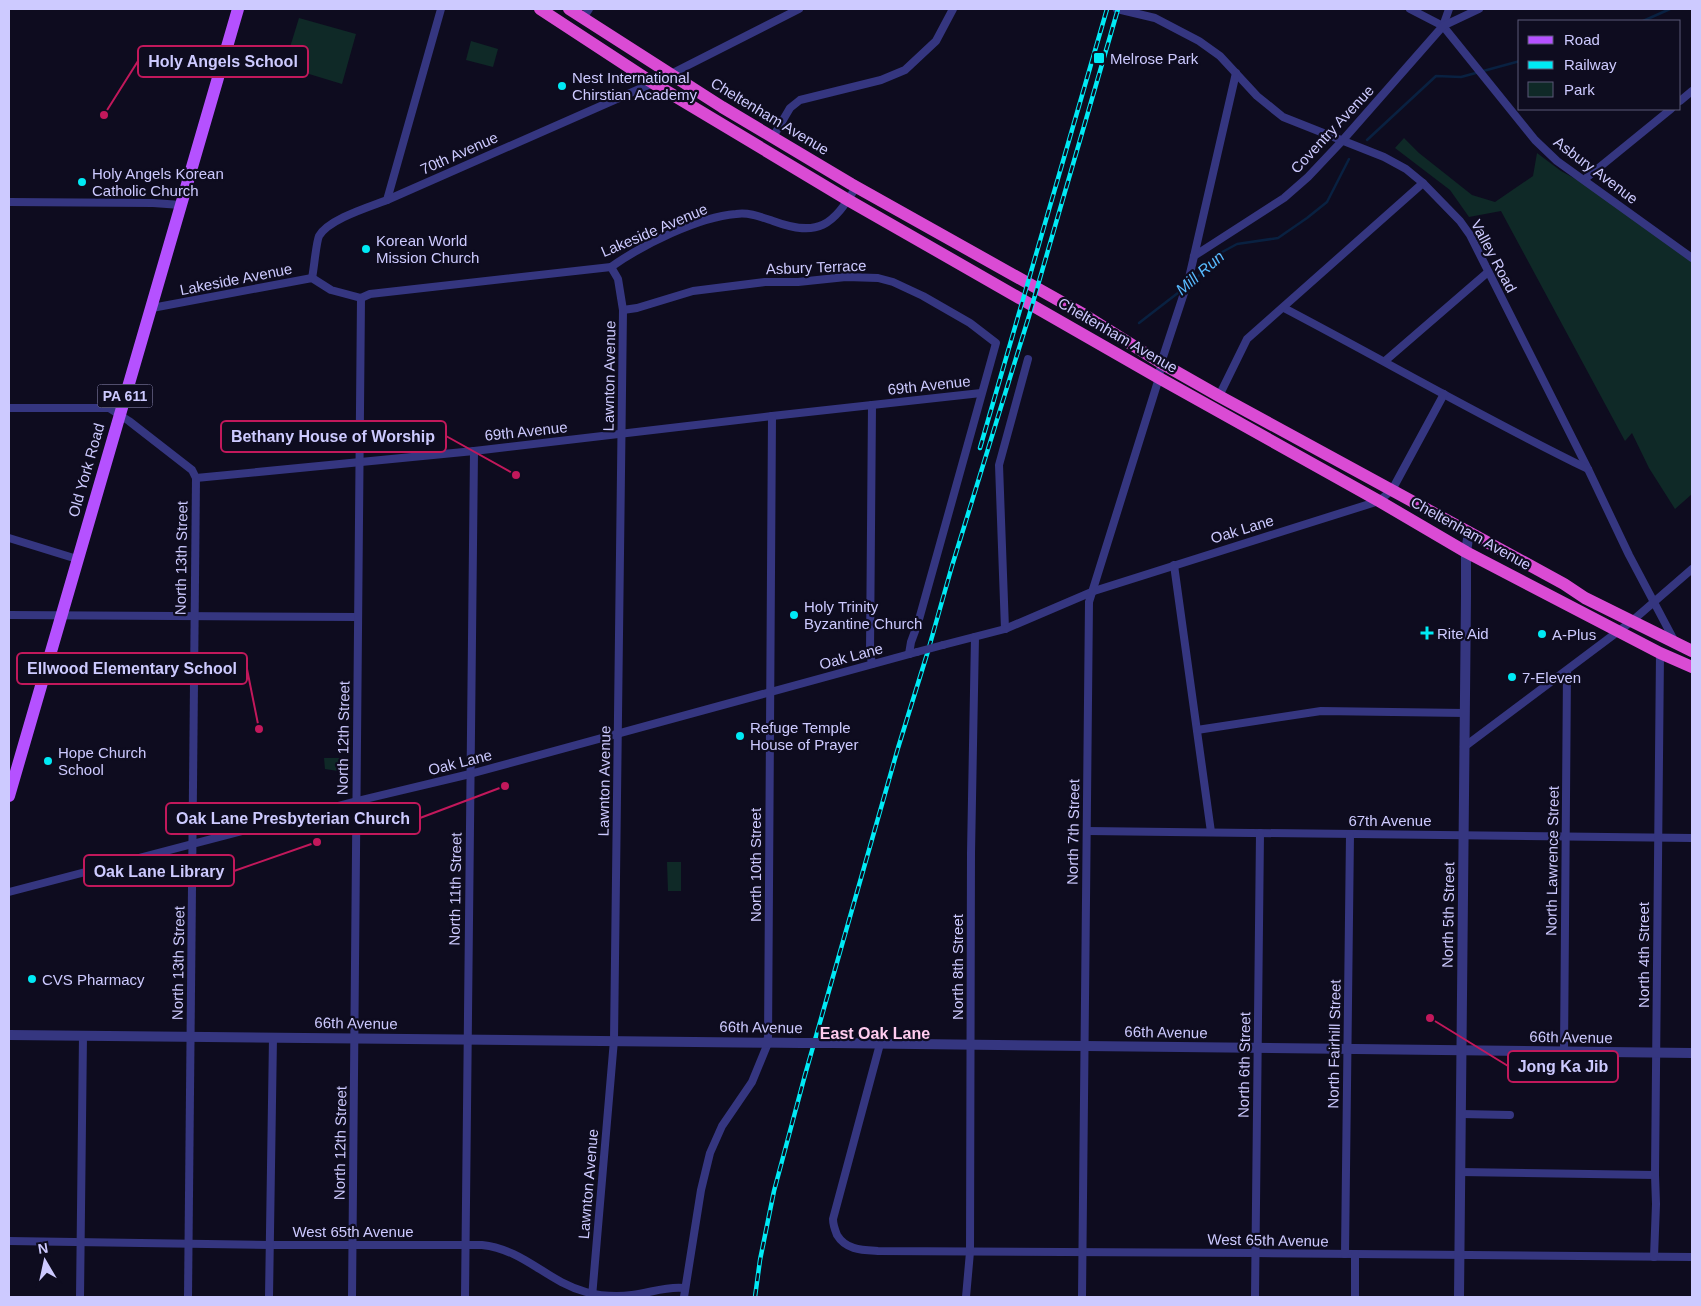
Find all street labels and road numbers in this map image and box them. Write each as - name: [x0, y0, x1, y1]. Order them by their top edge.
- street label: Cheltenham Avenue: [708, 74, 832, 158]
- street label: Coventry Avenue: [1287, 82, 1377, 176]
- street label: 70th Avenue: [418, 128, 500, 178]
- street label: Asbury Avenue: [1551, 133, 1641, 207]
- street label: Lakeside Avenue: [598, 200, 710, 260]
- street label: Valley Road: [1468, 217, 1520, 295]
- street label: Asbury Terrace: [765, 257, 867, 277]
- street label: Lakeside Avenue: [178, 260, 294, 298]
- street label: Cheltenham Avenue: [1055, 294, 1181, 376]
- street label: Lawnton Avenue: [600, 321, 618, 431]
- street label: 69th Avenue: [887, 372, 971, 398]
- road number: PA 611: [98, 384, 152, 408]
- street label: 69th Avenue: [484, 418, 568, 444]
- street label: Old York Road: [64, 421, 108, 519]
- street label: Cheltenham Avenue: [1408, 493, 1534, 573]
- street label: North 13th Street: [172, 500, 191, 615]
- street label: Oak Lane: [1208, 511, 1276, 547]
- street label: Oak Lane: [817, 639, 885, 673]
- street label: North 12th Street: [334, 680, 353, 795]
- street label: Lawnton Avenue: [595, 726, 613, 836]
- street label: Oak Lane: [426, 746, 494, 778]
- street label: North 7th Street: [1064, 778, 1082, 885]
- street label: North Lawrence Street: [1542, 785, 1562, 936]
- street label: North 10th Street: [747, 807, 764, 922]
- street label: 67th Avenue: [1348, 812, 1432, 829]
- street label: North 11th Street: [446, 831, 465, 946]
- street label: North 5th Street: [1439, 861, 1457, 968]
- street label: North 4th Street: [1635, 901, 1652, 1008]
- street label: North 13th Street: [169, 905, 188, 1020]
- street label: North 8th Street: [949, 913, 966, 1020]
- street label: North Fairhill Street: [1324, 978, 1344, 1109]
- street label: North 6th Street: [1235, 1011, 1253, 1118]
- street label: 66th Avenue: [314, 1014, 398, 1032]
- street label: 66th Avenue: [719, 1018, 803, 1036]
- street label: 66th Avenue: [1124, 1023, 1208, 1041]
- street label: 66th Avenue: [1529, 1028, 1613, 1046]
- street label: North 12th Street: [331, 1085, 350, 1200]
- street label: Lawnton Avenue: [575, 1128, 601, 1240]
- street label: West 65th Avenue: [292, 1223, 414, 1240]
- street label: West 65th Avenue: [1207, 1230, 1329, 1250]

